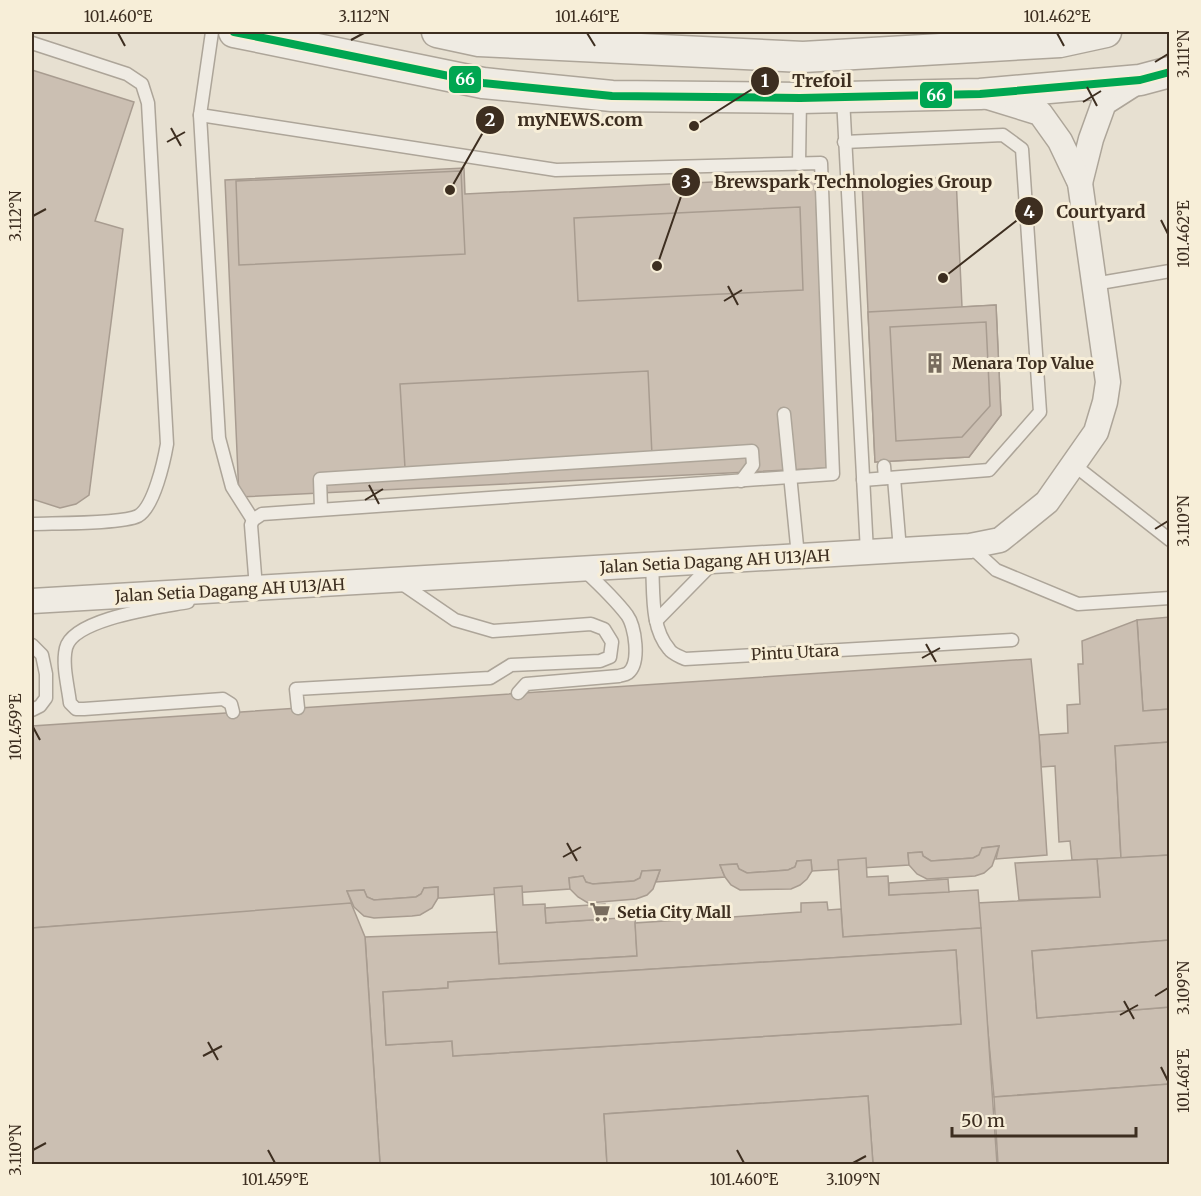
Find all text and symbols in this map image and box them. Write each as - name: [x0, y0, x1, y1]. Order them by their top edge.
- text: 101.460°E: [84, 7, 153, 26]
- text: 3.112°N: [339, 7, 390, 26]
- text: 101.461°E: [555, 7, 620, 26]
- text: 101.462°E: [1023, 7, 1091, 26]
- text: 3.111°N: [1174, 30, 1193, 78]
- callout: Trefoil: [750, 63, 864, 99]
- line badge: 66: [448, 65, 482, 94]
- text: 66: [455, 69, 475, 89]
- text: 1: [761, 69, 769, 92]
- text: Trefoil: [792, 69, 852, 92]
- line badge: 66: [919, 81, 953, 109]
- text: 66: [926, 85, 946, 105]
- callout: myNEWS.com: [475, 102, 655, 138]
- text: 2: [485, 108, 495, 131]
- text: myNEWS.com: [517, 108, 643, 131]
- callout: Brewspark Technologies Group: [671, 164, 1004, 200]
- text: 3: [681, 170, 691, 193]
- text: Brewspark Technologies Group: [714, 170, 992, 193]
- text: 3.112°N: [6, 190, 25, 241]
- callout: Courtyard: [1014, 193, 1158, 229]
- text: 4: [1023, 200, 1035, 223]
- text: Courtyard: [1056, 200, 1146, 223]
- text: 101.462°E: [1174, 200, 1193, 268]
- building icon: Menara Top Value: [923, 351, 947, 375]
- place label: Menara Top Value: [952, 353, 1094, 373]
- text: 3.110°N: [1174, 495, 1193, 547]
- street label: Jalan Setia Dagang AH U13/AH: [598, 545, 831, 577]
- street label: Jalan Setia Dagang AH U13/AH: [113, 574, 346, 606]
- street label: Pintu Utara: [750, 640, 840, 664]
- text: 101.459°E: [6, 693, 25, 760]
- supermarket icon: Setia City Mall: [588, 900, 612, 924]
- place label: Setia City Mall: [617, 902, 731, 922]
- text: 3.109°N: [1174, 961, 1193, 1015]
- text: 101.461°E: [1174, 1048, 1193, 1113]
- scale bar: [952, 1100, 1136, 1138]
- text: 50 m: [961, 1109, 1005, 1132]
- text: 3.110°N: [6, 1124, 25, 1176]
- text: 101.459°E: [242, 1170, 309, 1189]
- text: 101.460°E: [710, 1170, 779, 1189]
- text: 3.109°N: [826, 1170, 880, 1189]

